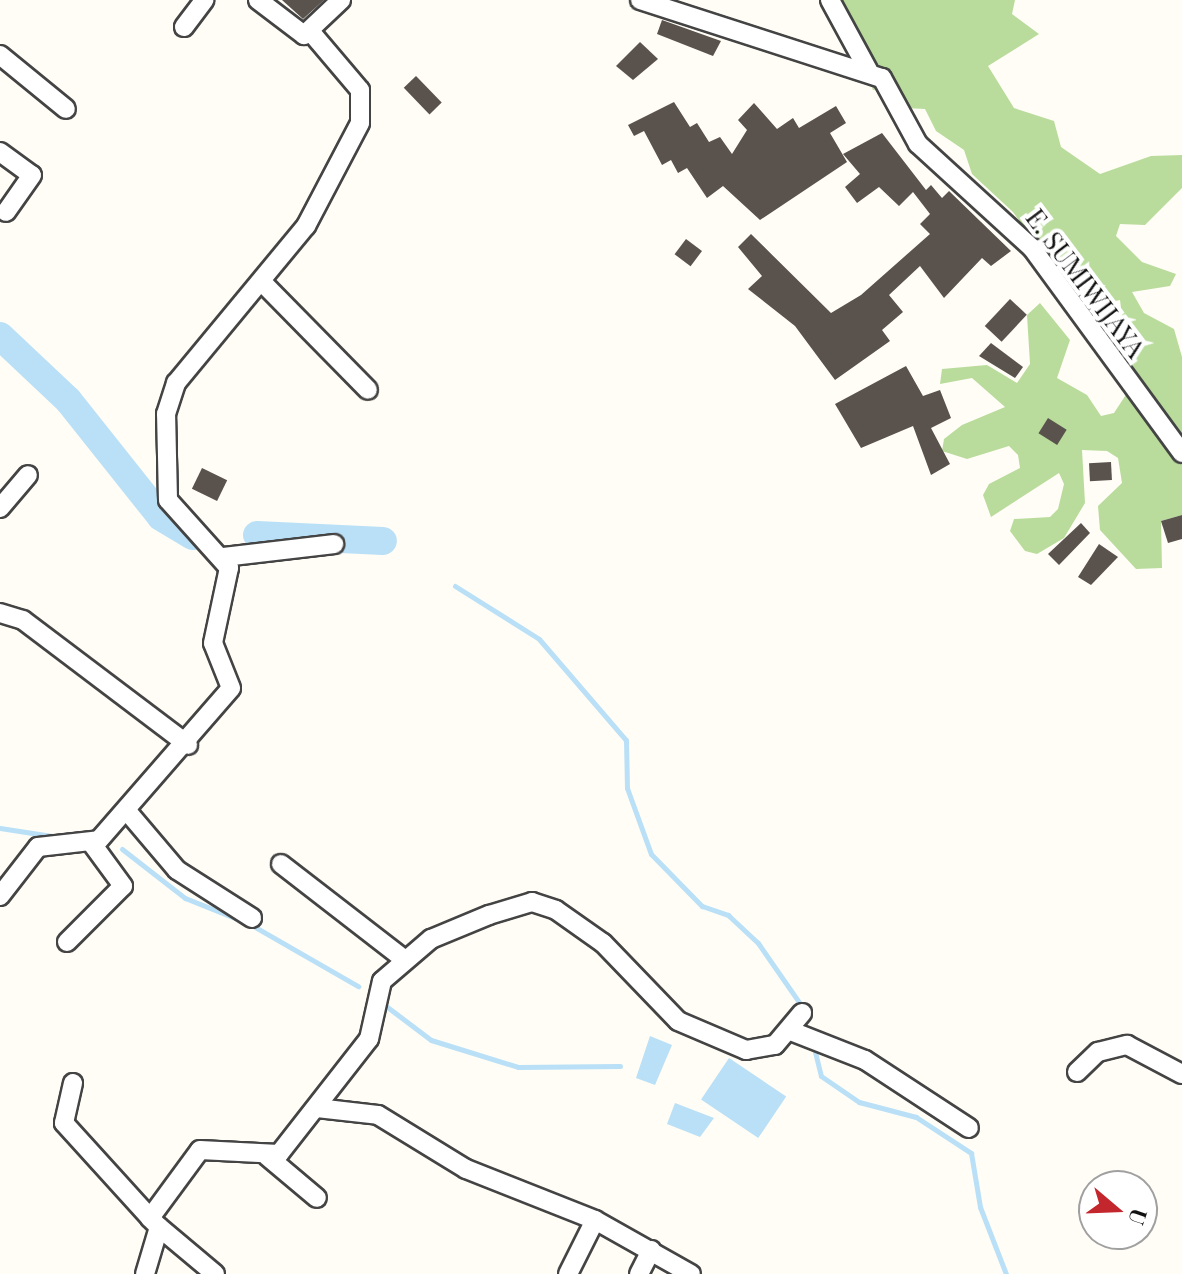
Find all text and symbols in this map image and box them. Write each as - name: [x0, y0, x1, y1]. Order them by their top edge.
- street label: E. SUMIWIJAYA: [1020, 202, 1152, 364]
- north arrow: [1078, 1170, 1158, 1250]
- text: U: [1122, 1205, 1155, 1229]

